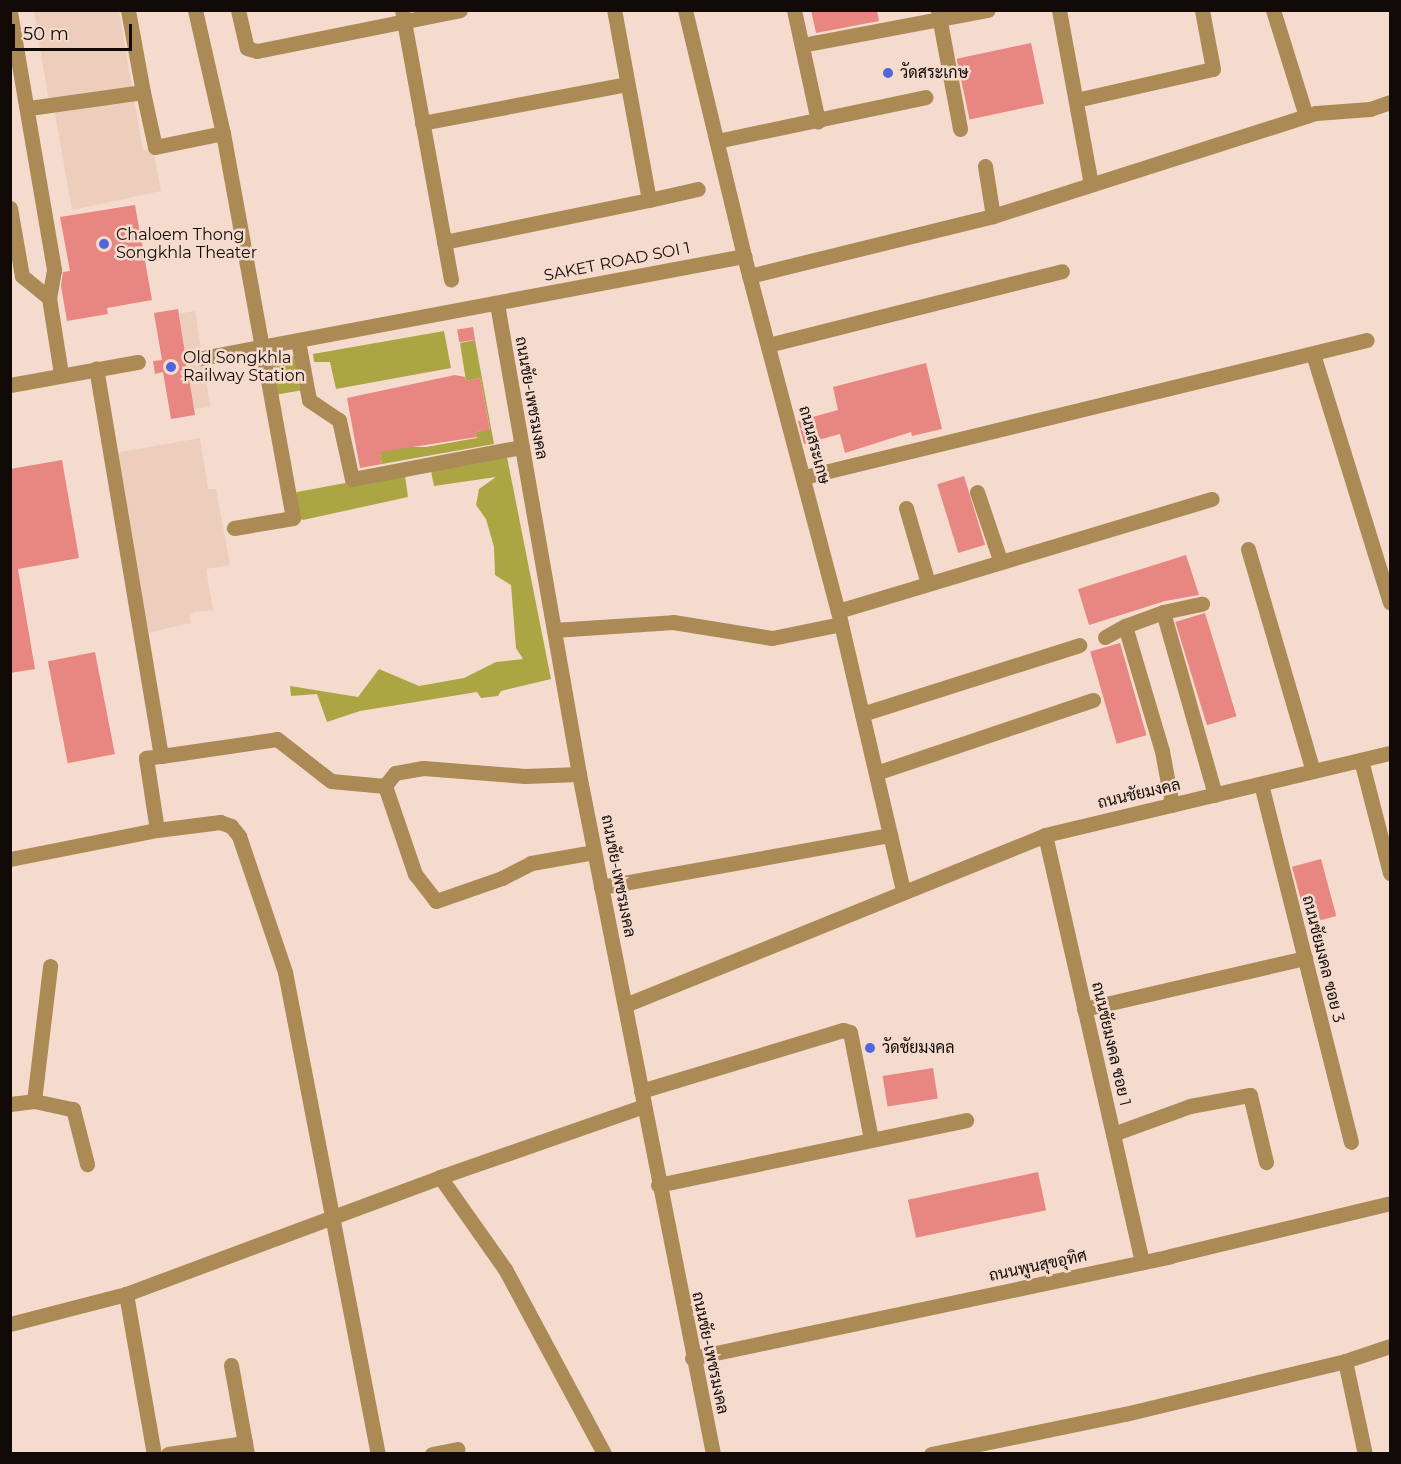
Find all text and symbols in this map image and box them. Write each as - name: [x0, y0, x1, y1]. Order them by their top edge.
- scale bar: [15, 12, 135, 50]
- text: 50 m: [23, 23, 69, 45]
- place label: วัดสระเกษ: [900, 63, 968, 83]
- marker: วัดสระเกษ: [881, 66, 895, 80]
- place label: Chaloem Thong Songkhla Theater: [116, 225, 257, 263]
- marker: Chaloem Thong Songkhla Theater: [97, 237, 111, 251]
- street label: SAKET ROAD SOI 1: [542, 238, 692, 286]
- street label: ถนนชัย-เพชรมงคล: [511, 335, 551, 461]
- place label: Old Songkhla Railway Station: [183, 348, 305, 386]
- marker: Old Songkhla Railway Station: [164, 360, 178, 374]
- street label: ถนนสระเกษ: [794, 404, 834, 486]
- street label: ถนนชัยมงคล: [1096, 775, 1182, 813]
- street label: ถนนชัย-เพชรมงคล: [597, 813, 639, 939]
- street label: ถนนชัยมงคล ซอย 3: [1298, 893, 1348, 1025]
- street label: ถนนชัยมงคล ซอย 1: [1087, 980, 1135, 1108]
- place label: วัดชัยมงคล: [882, 1038, 955, 1058]
- marker: วัดชัยมงคล: [863, 1041, 877, 1055]
- street label: ถนนพูนสุขอุทิศ: [987, 1246, 1089, 1286]
- street label: ถนนชัย-เพชรมงคล: [688, 1290, 732, 1416]

